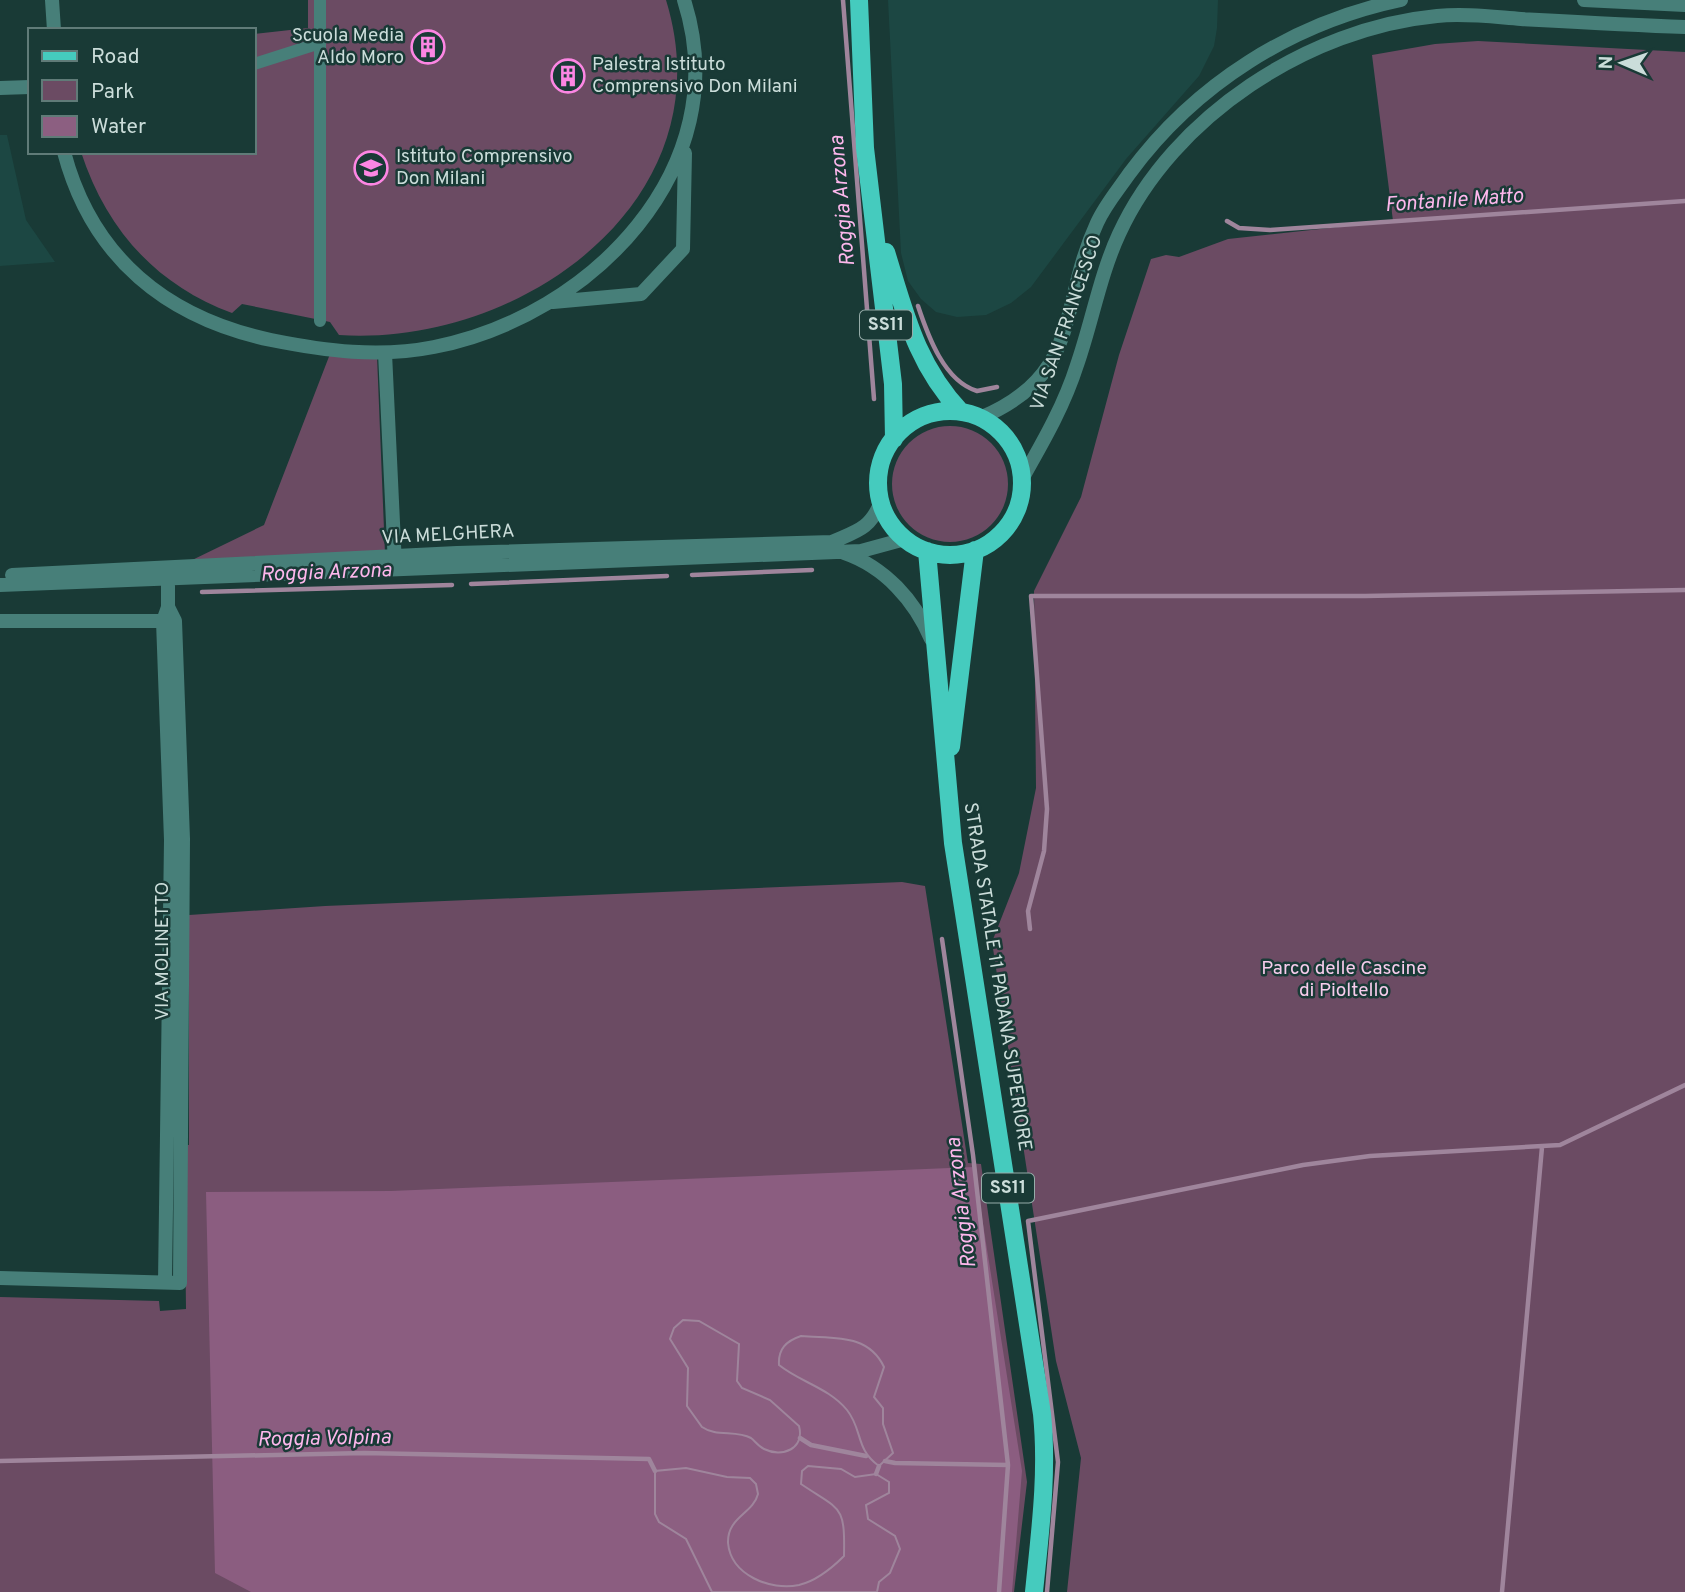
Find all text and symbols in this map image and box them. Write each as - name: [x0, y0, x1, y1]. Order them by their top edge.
- place label: Scuola Media Aldo Moro: [292, 24, 404, 70]
- legend: [28, 28, 256, 154]
- building icon: Scuola Media Aldo Moro: [409, 28, 447, 66]
- north arrow: [1587, 28, 1657, 98]
- text: Road: [91, 44, 140, 71]
- place label: Palestra Istituto Comprensivo Don Milani: [592, 53, 798, 99]
- text: N: [1595, 55, 1619, 70]
- building icon: Palestra Istituto Comprensivo Don Milani: [549, 57, 587, 95]
- text: Park: [91, 79, 134, 106]
- text: Water: [91, 114, 146, 141]
- water label: Roggia Arzona: [824, 134, 862, 268]
- place label: Istituto Comprensivo Don Milani: [396, 145, 573, 191]
- school or university icon: Istituto Comprensivo Don Milani: [352, 149, 390, 187]
- water label: Fontanile Matto: [1384, 183, 1525, 219]
- street label: VIA SAN FRANCESCO: [1026, 232, 1108, 414]
- road number: SS11: [860, 310, 912, 340]
- street label: VIA MELGHERA: [381, 520, 515, 550]
- water label: Roggia Arzona: [260, 557, 392, 589]
- street label: STRADA STATALE 11 PADANA SUPERIORE: [958, 801, 1036, 1153]
- street label: VIA MOLINETTO: [151, 882, 175, 1020]
- park label: Parco delle Cascine di Pioltello: [1261, 957, 1427, 1003]
- water label: Roggia Arzona: [941, 1136, 983, 1270]
- road number: SS11: [982, 1174, 1034, 1203]
- water label: Roggia Volpina: [257, 1424, 391, 1454]

